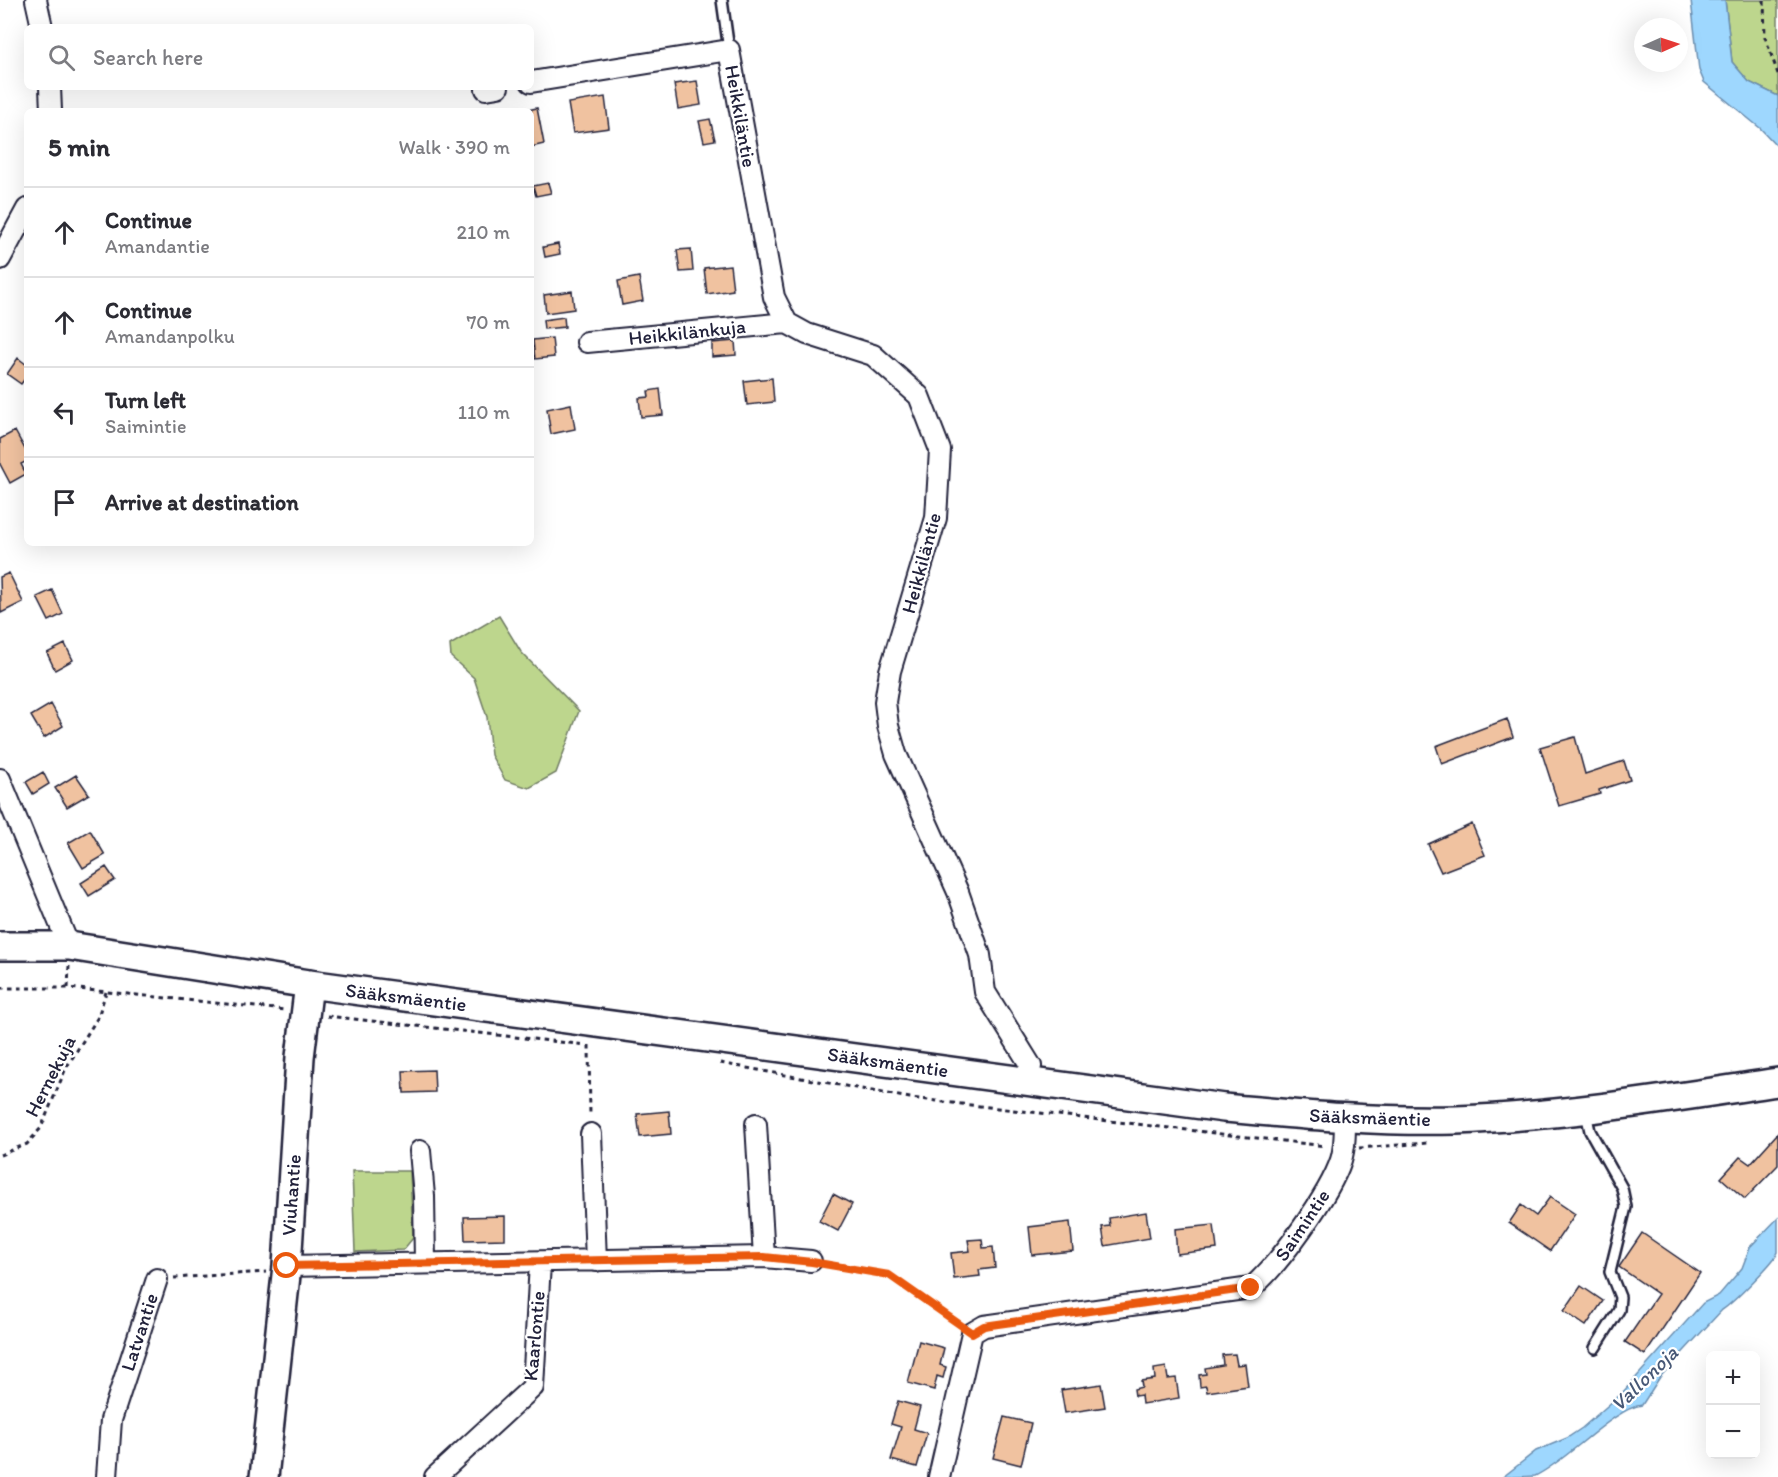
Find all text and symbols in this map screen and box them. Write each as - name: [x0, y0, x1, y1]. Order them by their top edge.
- north arrow: [1634, 18, 1688, 72]
- search box: [24, 24, 534, 90]
- icon: search: [45, 41, 78, 74]
- text: Search here: [93, 44, 203, 71]
- street label: Heikkiläntie: [720, 63, 762, 169]
- text: 5 min: [48, 131, 110, 163]
- text: Walk · 390 m: [399, 135, 510, 159]
- text: Continue: [105, 207, 192, 234]
- icon: ahead: [48, 216, 81, 249]
- text: 210 m: [457, 220, 510, 244]
- text: Amandantie: [105, 234, 210, 258]
- text: Continue: [105, 297, 192, 324]
- icon: ahead: [48, 306, 81, 339]
- text: 70 m: [466, 310, 510, 334]
- street label: Heikkilänkuja: [627, 314, 747, 350]
- text: Amandanpolku: [105, 324, 235, 348]
- text: Turn left: [105, 387, 186, 414]
- icon: left: [48, 396, 81, 429]
- text: 110 m: [458, 400, 510, 424]
- text: Saimintie: [105, 414, 186, 438]
- icon: arrive: [48, 486, 81, 519]
- text: Arrive at destination: [105, 489, 299, 516]
- street label: Heikkiläntie: [896, 510, 946, 616]
- street label: Sääksmäentie: [344, 978, 468, 1016]
- street label: Hernekuja: [19, 1031, 81, 1121]
- street label: Sääksmäentie: [826, 1042, 950, 1082]
- street label: Sääksmäentie: [1309, 1103, 1431, 1131]
- street label: Viuhantie: [276, 1153, 306, 1237]
- street label: Saimintie: [1269, 1185, 1335, 1265]
- route start: [273, 1252, 299, 1278]
- route end: [1237, 1274, 1263, 1300]
- street label: Latvantie: [115, 1290, 163, 1374]
- street label: Kaarlontie: [518, 1290, 550, 1382]
- water label: Vallonoja: [1605, 1340, 1683, 1416]
- map controls: [1706, 1351, 1760, 1459]
- button: +: [1706, 1351, 1760, 1405]
- button: −: [1706, 1405, 1760, 1459]

